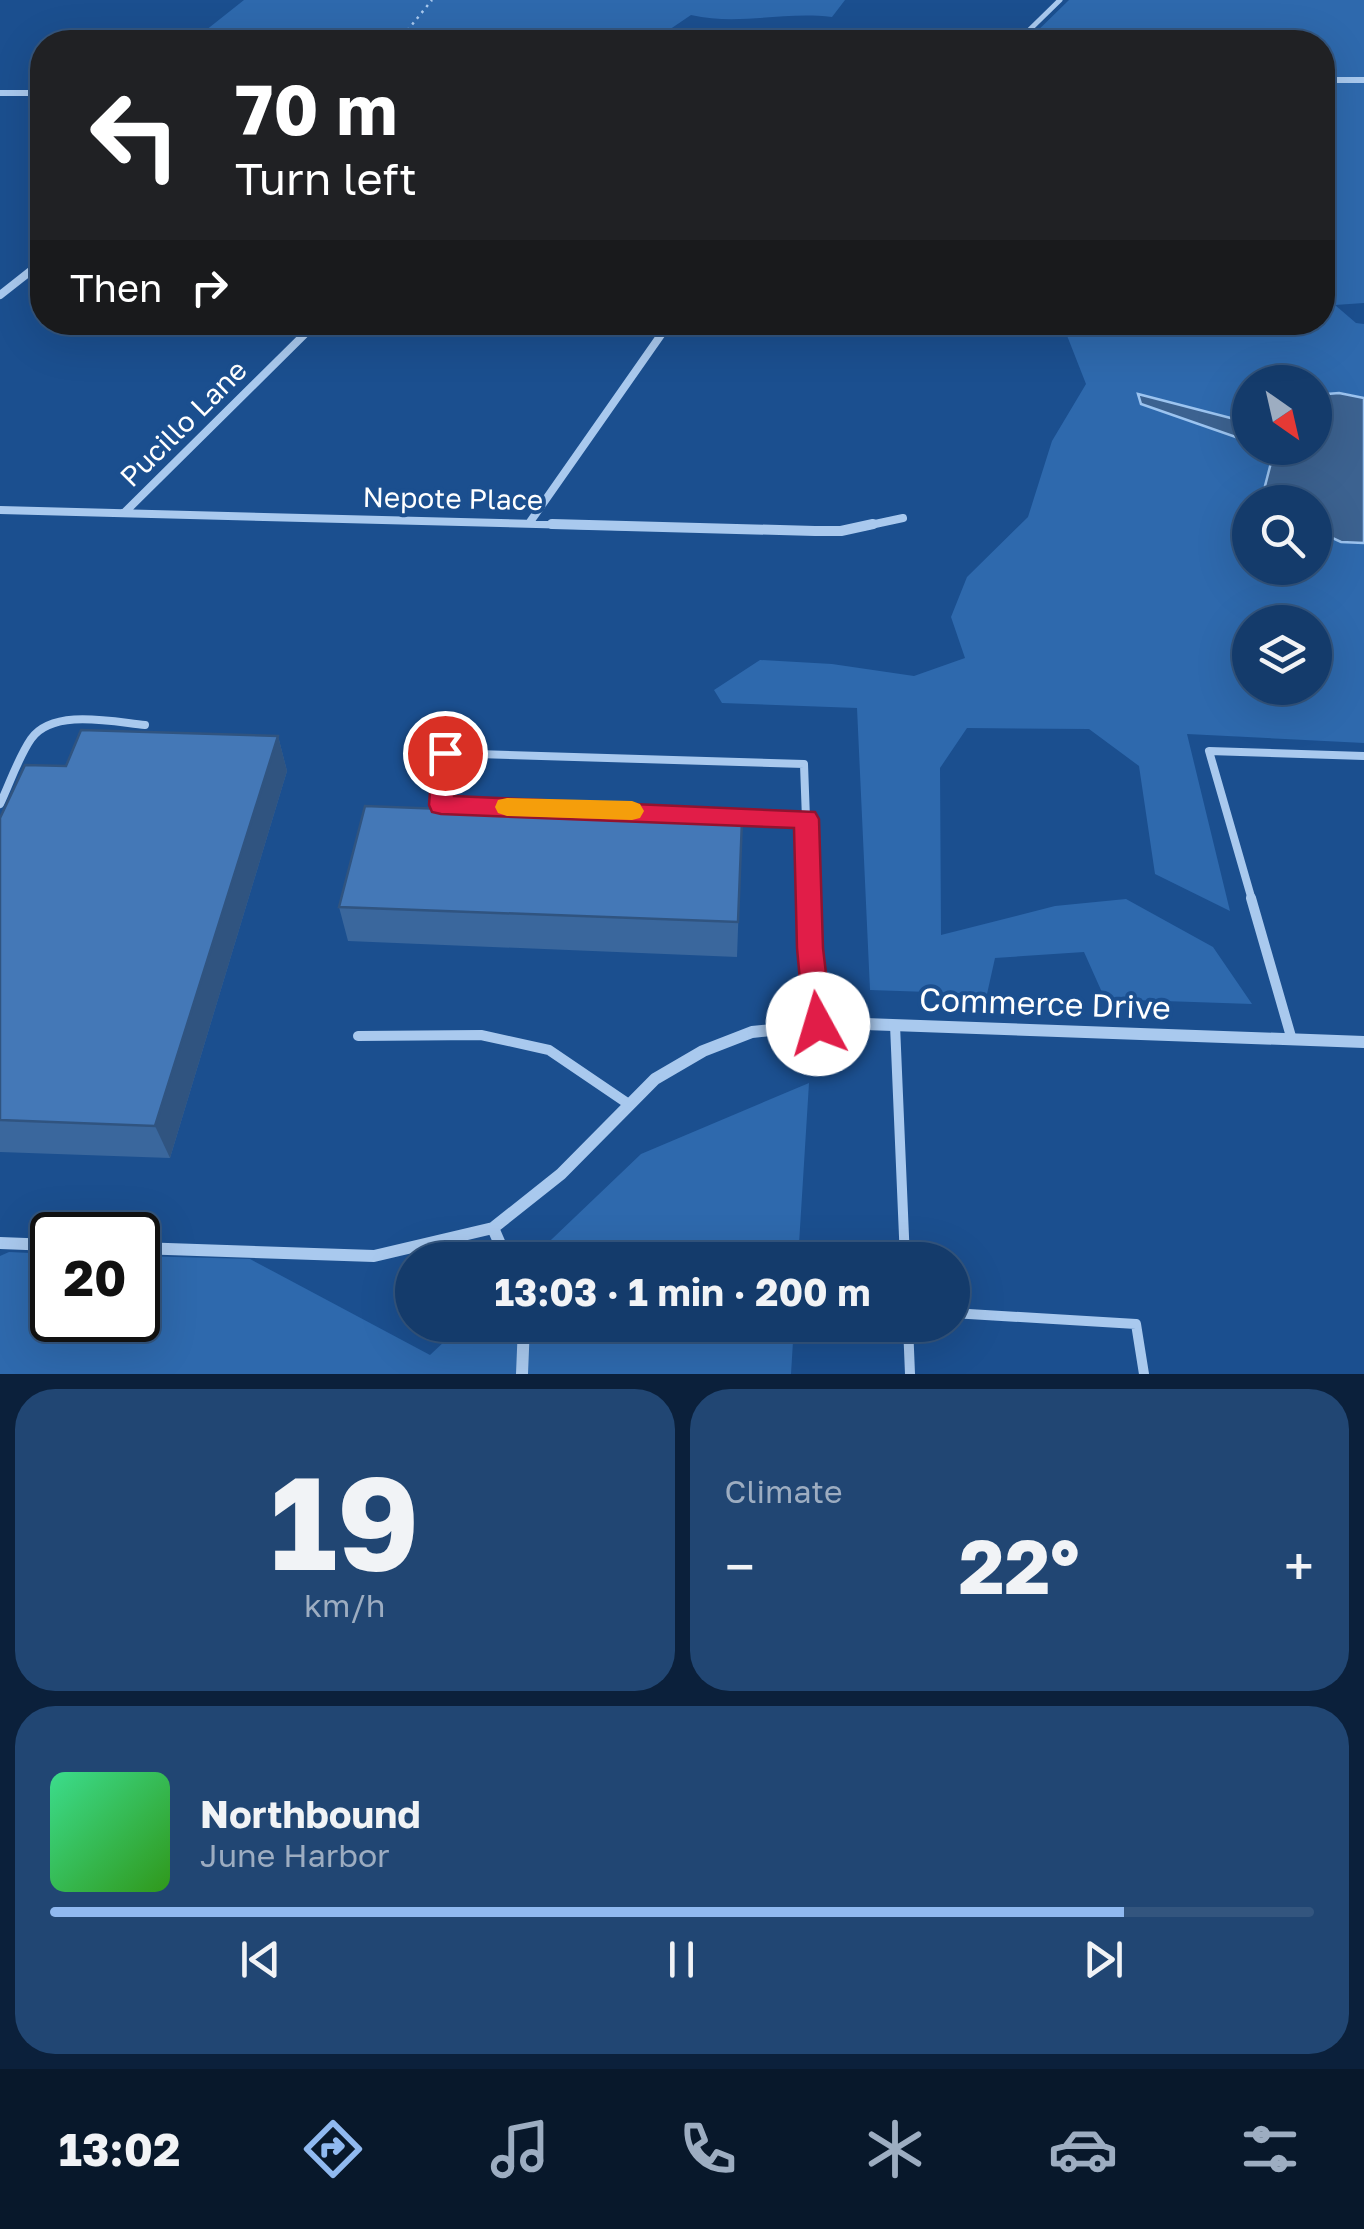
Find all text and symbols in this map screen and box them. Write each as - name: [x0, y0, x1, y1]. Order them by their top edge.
- text: 70 m: [235, 66, 397, 150]
- icon: left: [70, 70, 200, 200]
- text: Turn left: [235, 151, 417, 205]
- icon: right: [182, 260, 237, 315]
- text: Then: [70, 265, 162, 310]
- street label: Pucillo Lane: [113, 353, 253, 493]
- north arrow: [1232, 365, 1332, 465]
- map controls: [1232, 365, 1332, 705]
- street label: Nepote Place: [362, 480, 544, 516]
- button: search: [1232, 485, 1332, 585]
- button: layers: [1232, 605, 1332, 705]
- pin: [403, 711, 488, 796]
- icon: arrive: [418, 726, 473, 781]
- position arrow: [766, 972, 870, 1076]
- street label: Commerce Drive: [919, 980, 1171, 1026]
- speed limit sign: 20: [30, 1212, 160, 1342]
- text: 13:03 · 1 min · 200 m: [494, 1269, 871, 1314]
- text: 19: [270, 1443, 420, 1599]
- text: Climate: [725, 1472, 843, 1510]
- text: 22°: [959, 1520, 1080, 1611]
- text: −: [725, 1533, 755, 1599]
- text: +: [1284, 1533, 1314, 1599]
- text: km/h: [304, 1586, 385, 1624]
- text: Northbound: [200, 1791, 421, 1836]
- text: June Harbor: [200, 1836, 390, 1874]
- icon: previous: [233, 1932, 288, 1987]
- icon: pause: [654, 1932, 709, 1987]
- icon: next: [1076, 1932, 1131, 1987]
- icon: directions: [298, 2114, 368, 2184]
- icon: music: [485, 2114, 555, 2184]
- icon: phone: [673, 2114, 743, 2184]
- icon: climate: [860, 2114, 930, 2184]
- icon: car: [1048, 2114, 1118, 2184]
- icon: filters: [1235, 2114, 1305, 2184]
- text: 13:02: [59, 2122, 180, 2176]

